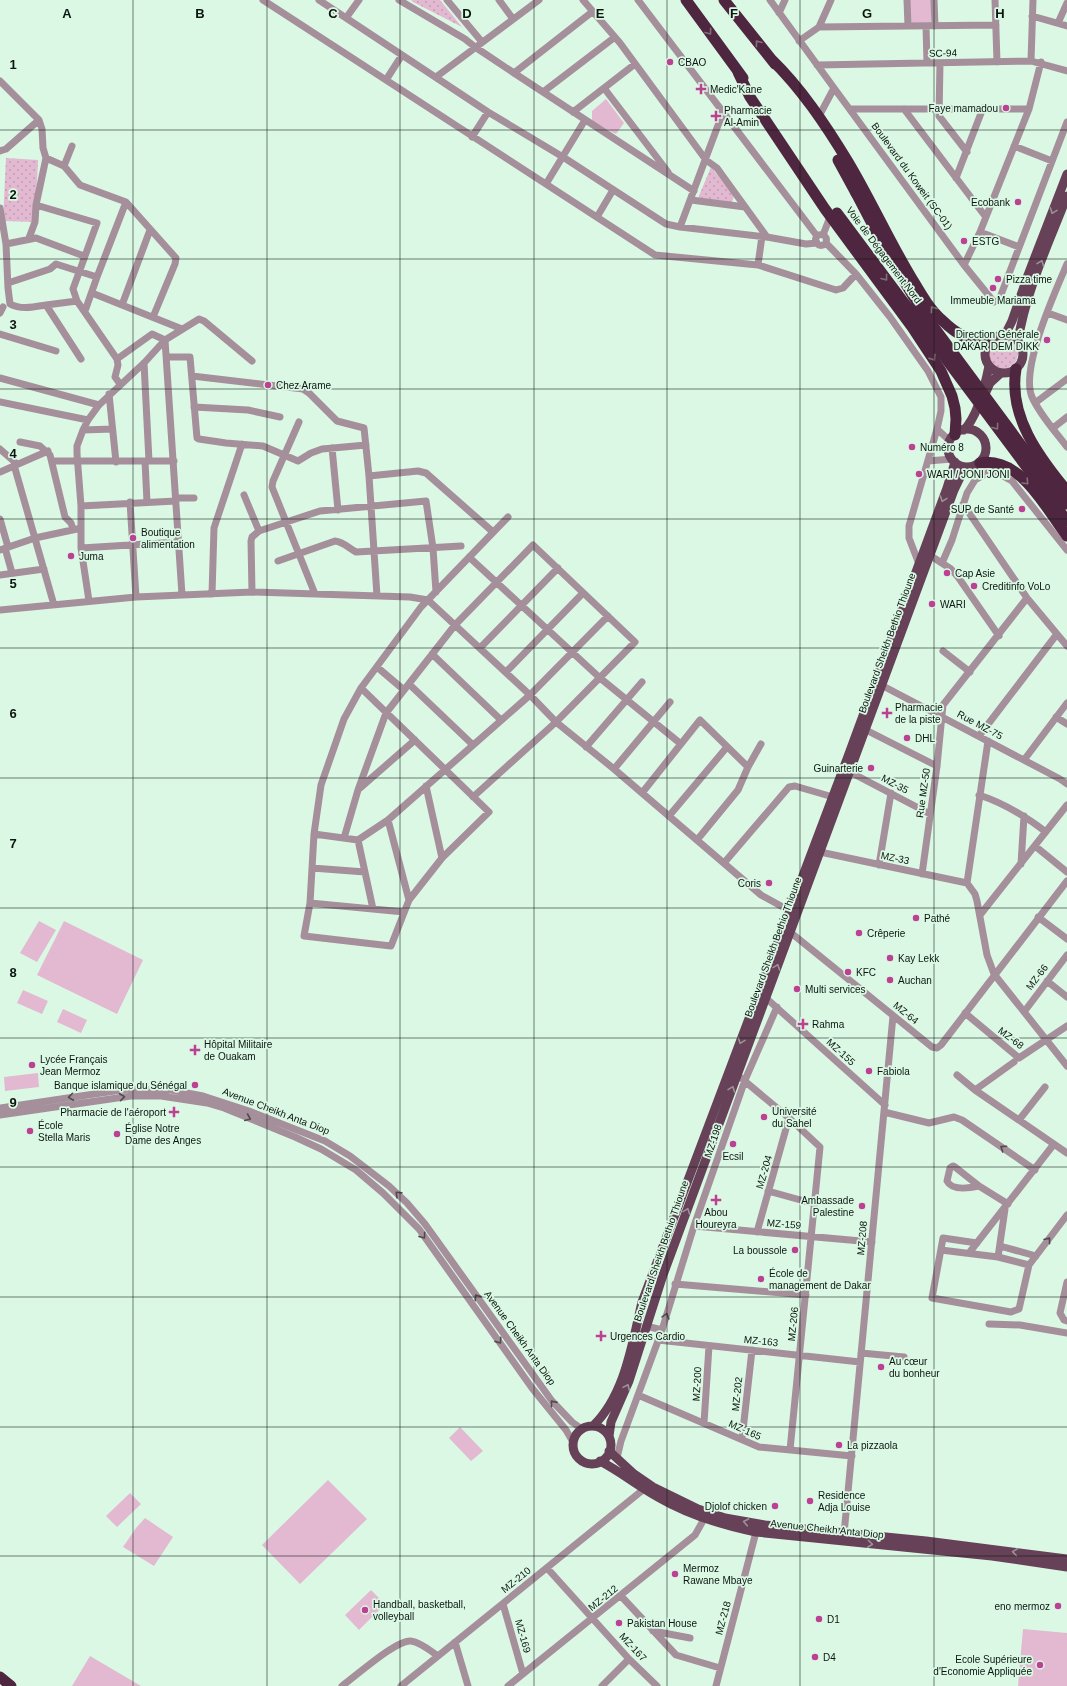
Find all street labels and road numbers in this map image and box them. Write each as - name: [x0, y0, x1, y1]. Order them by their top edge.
- street label: SC-94: [929, 47, 958, 59]
- street label: Boulevard du Koweit (SC-01): [869, 120, 955, 232]
- street label: Voie de Dégagement Nord: [844, 205, 924, 305]
- street label: Boulevard Sheikh Bethio Thioune: [856, 571, 918, 715]
- street label: Rue MZ-75: [955, 708, 1005, 742]
- street label: Rue MZ-50: [914, 767, 932, 819]
- street label: MZ-35: [880, 772, 911, 796]
- street label: MZ-33: [880, 850, 911, 866]
- street label: Boulevard Sheikh Bethio Thioune: [742, 875, 804, 1019]
- street label: MZ-66: [1024, 962, 1050, 992]
- street label: MZ-64: [891, 1000, 921, 1027]
- street label: MZ-68: [996, 1025, 1026, 1051]
- street label: MZ-155: [825, 1036, 858, 1068]
- street label: Avenue Cheikh Anta Diop: [221, 1085, 331, 1137]
- street label: MZ-198: [702, 1123, 724, 1159]
- street label: MZ-204: [754, 1154, 774, 1190]
- street label: Boulevard Sheikh Bethio Thioune: [632, 1179, 690, 1323]
- street label: MZ-159: [766, 1217, 802, 1231]
- street label: MZ-208: [855, 1220, 869, 1256]
- street label: Avenue Cheikh Anta Diop: [482, 1289, 558, 1388]
- street label: MZ-206: [786, 1306, 800, 1342]
- street label: MZ-163: [743, 1334, 779, 1348]
- street label: MZ-200: [691, 1366, 703, 1401]
- street label: MZ-202: [730, 1376, 744, 1412]
- street label: MZ-165: [727, 1418, 763, 1442]
- street label: Avenue Cheikh Anta Diop: [770, 1518, 885, 1540]
- street label: MZ-210: [499, 1565, 533, 1595]
- street label: MZ-212: [586, 1583, 620, 1613]
- street label: MZ-218: [713, 1600, 733, 1636]
- street label: MZ-169: [513, 1618, 533, 1654]
- street label: MZ-167: [617, 1631, 649, 1664]

